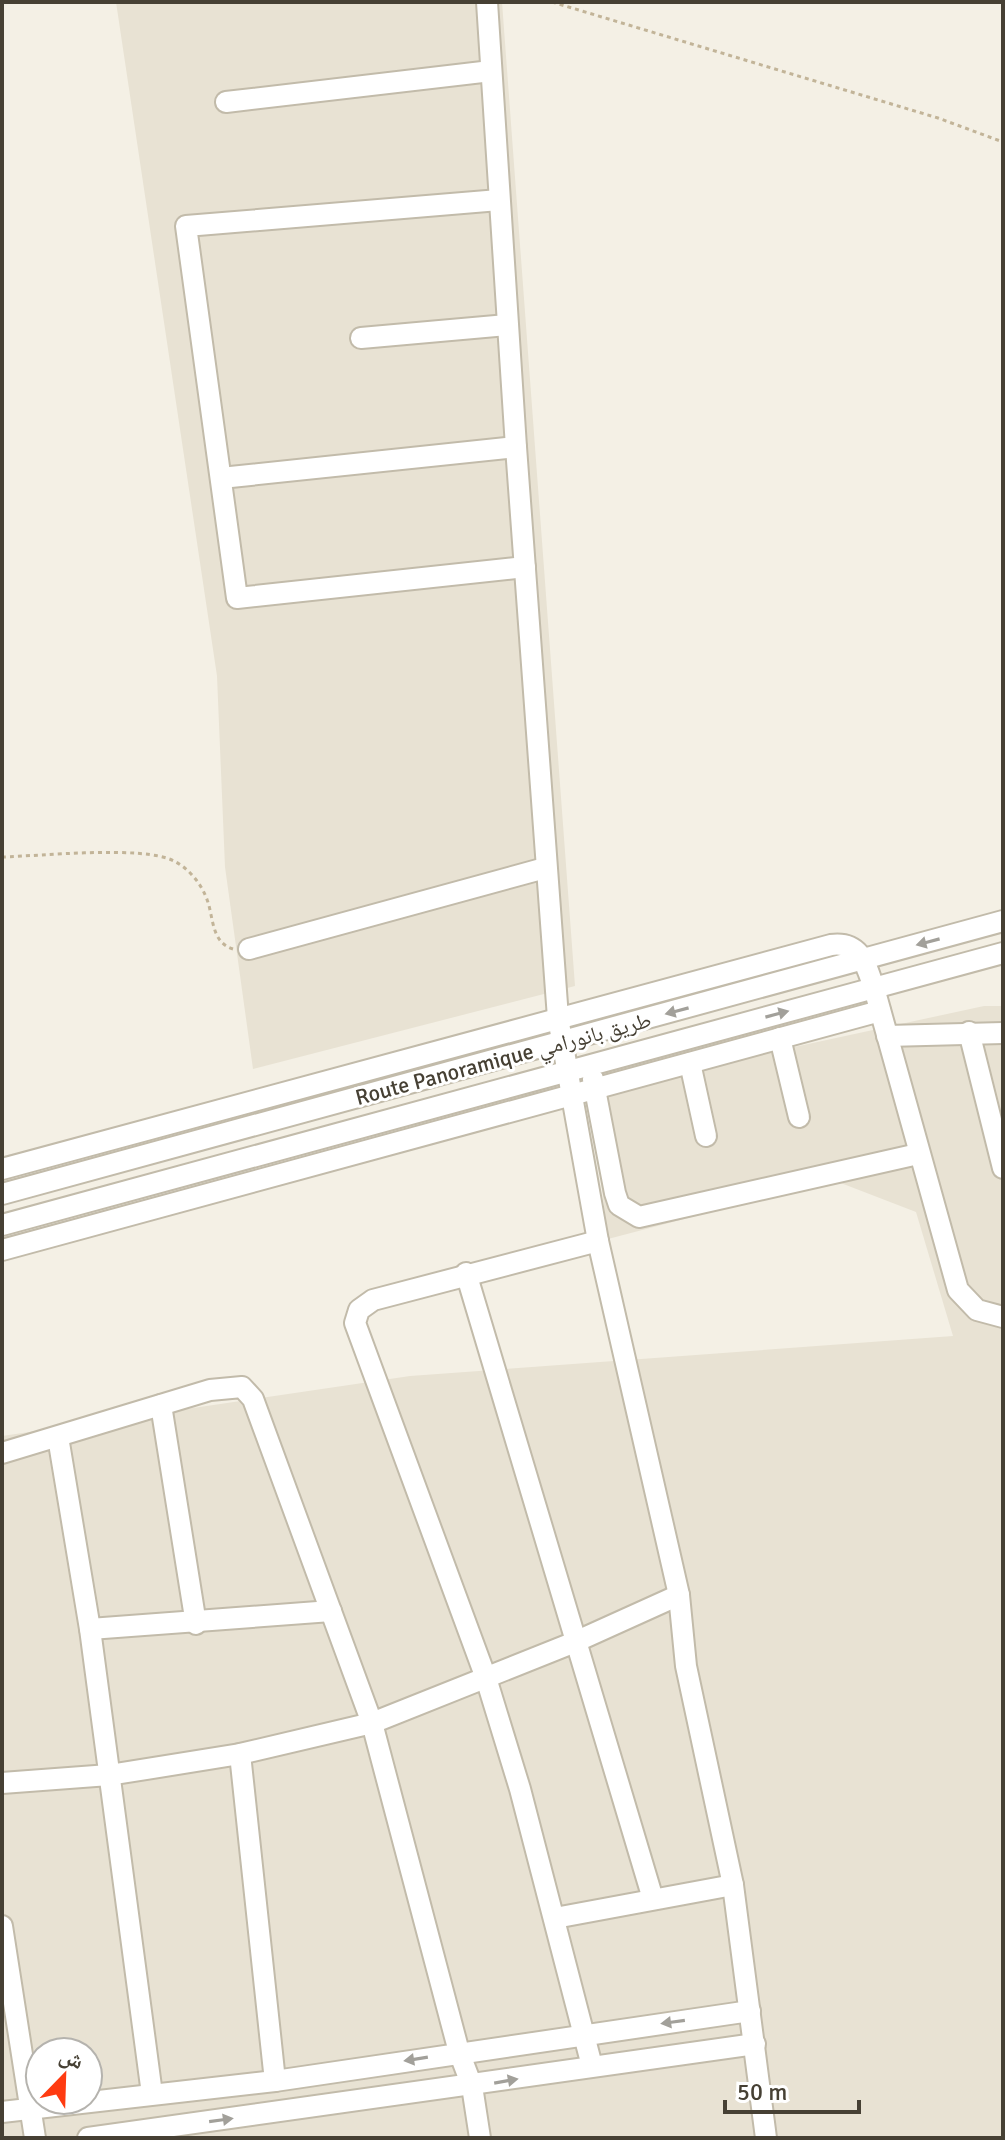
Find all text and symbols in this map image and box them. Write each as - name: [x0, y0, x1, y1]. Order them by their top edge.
- one-way arrow: [915, 936, 940, 948]
- one-way arrow: [665, 1005, 690, 1017]
- street label: Route Panoramique طريق بانورامي: [352, 1006, 655, 1114]
- one-way arrow: [764, 1008, 789, 1020]
- one-way arrow: [660, 2016, 685, 2029]
- north arrow: [24, 2036, 104, 2116]
- text: ش: [56, 2041, 88, 2075]
- one-way arrow: [403, 2053, 428, 2066]
- scale bar: [725, 2064, 859, 2114]
- one-way arrow: [494, 2074, 519, 2086]
- text: 50 m: [737, 2077, 787, 2107]
- one-way arrow: [208, 2113, 233, 2126]

